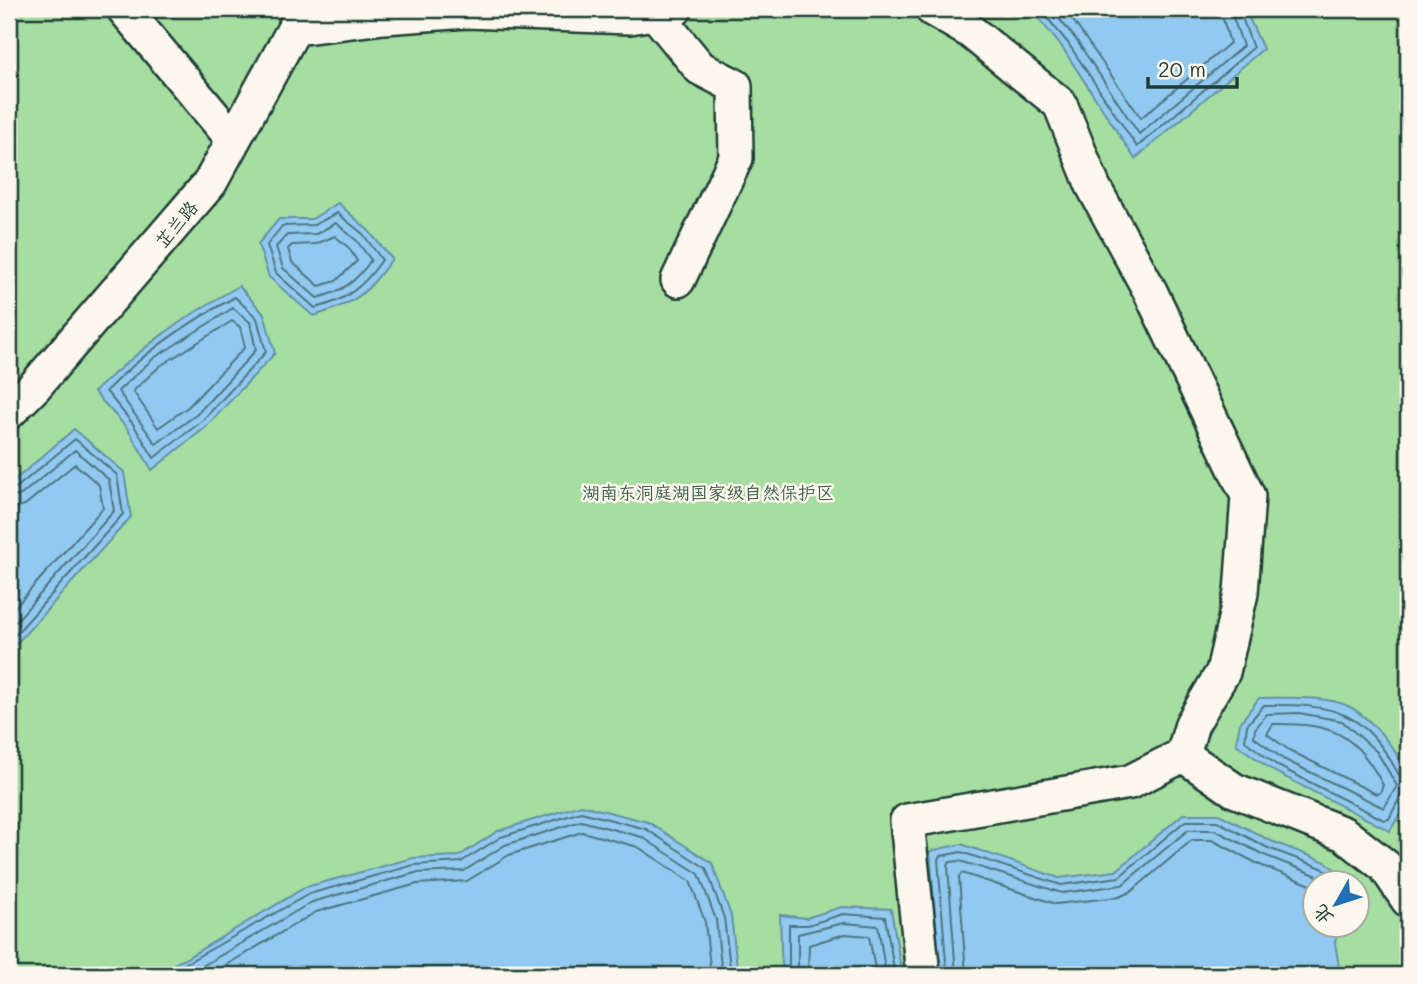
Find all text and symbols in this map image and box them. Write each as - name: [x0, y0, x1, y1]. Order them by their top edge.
- scale bar: [1148, 46, 1237, 90]
- text: 20 m: [1158, 55, 1206, 82]
- street label: 芷兰路: [149, 196, 203, 252]
- park label: 湖南东洞庭湖国家级自然保护区: [582, 480, 834, 504]
- north arrow: [1302, 869, 1372, 939]
- text: 北: [1307, 900, 1338, 930]

